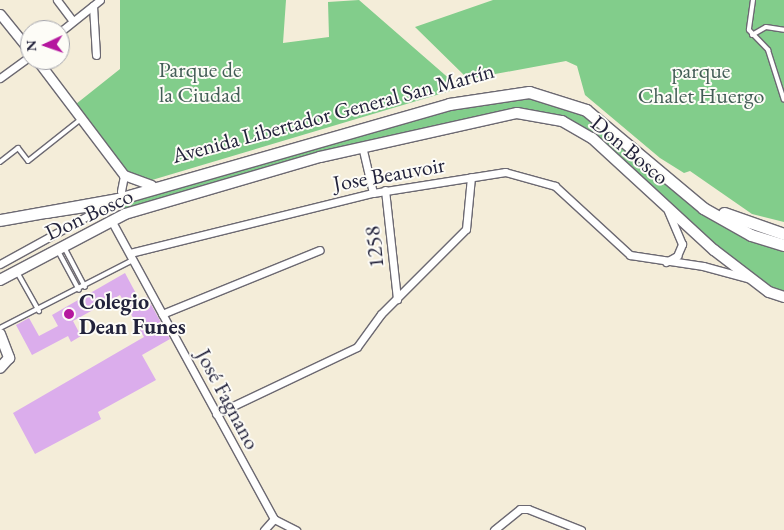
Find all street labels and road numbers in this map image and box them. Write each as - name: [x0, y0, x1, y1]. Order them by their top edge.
- street label: Avenida Libertador General San Martín: [169, 57, 497, 169]
- street label: Don Bosco: [586, 110, 674, 190]
- street label: Jose Beauvoir: [331, 151, 447, 197]
- street label: Don Bosco: [41, 182, 137, 246]
- street label: 1258: [359, 225, 389, 269]
- street label: José Fagnano: [190, 344, 266, 454]

